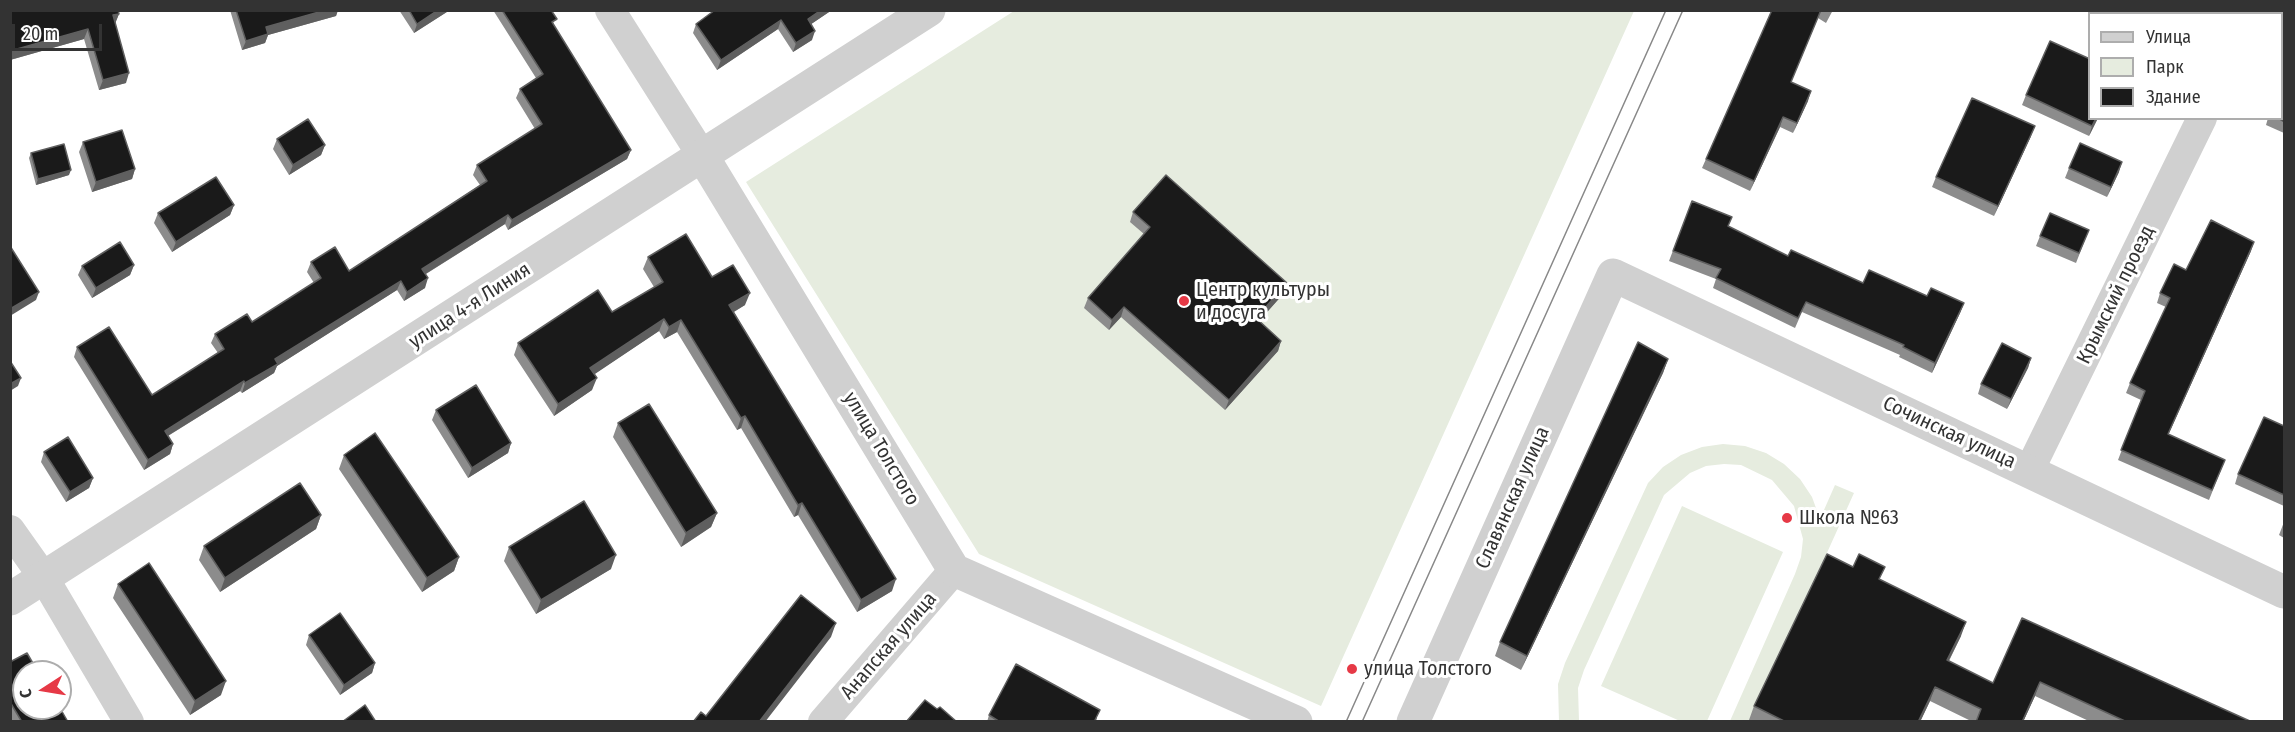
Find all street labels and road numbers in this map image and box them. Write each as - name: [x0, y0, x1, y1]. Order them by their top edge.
- street label: Крымский проезд: [2072, 222, 2160, 368]
- street label: улица 4-я Линия: [405, 258, 535, 354]
- street label: улица Толстого: [838, 388, 924, 510]
- street label: Сочинская улица: [1879, 392, 2019, 474]
- street label: Славянская улица: [1471, 423, 1555, 573]
- street label: Анапская улица: [836, 588, 942, 704]

